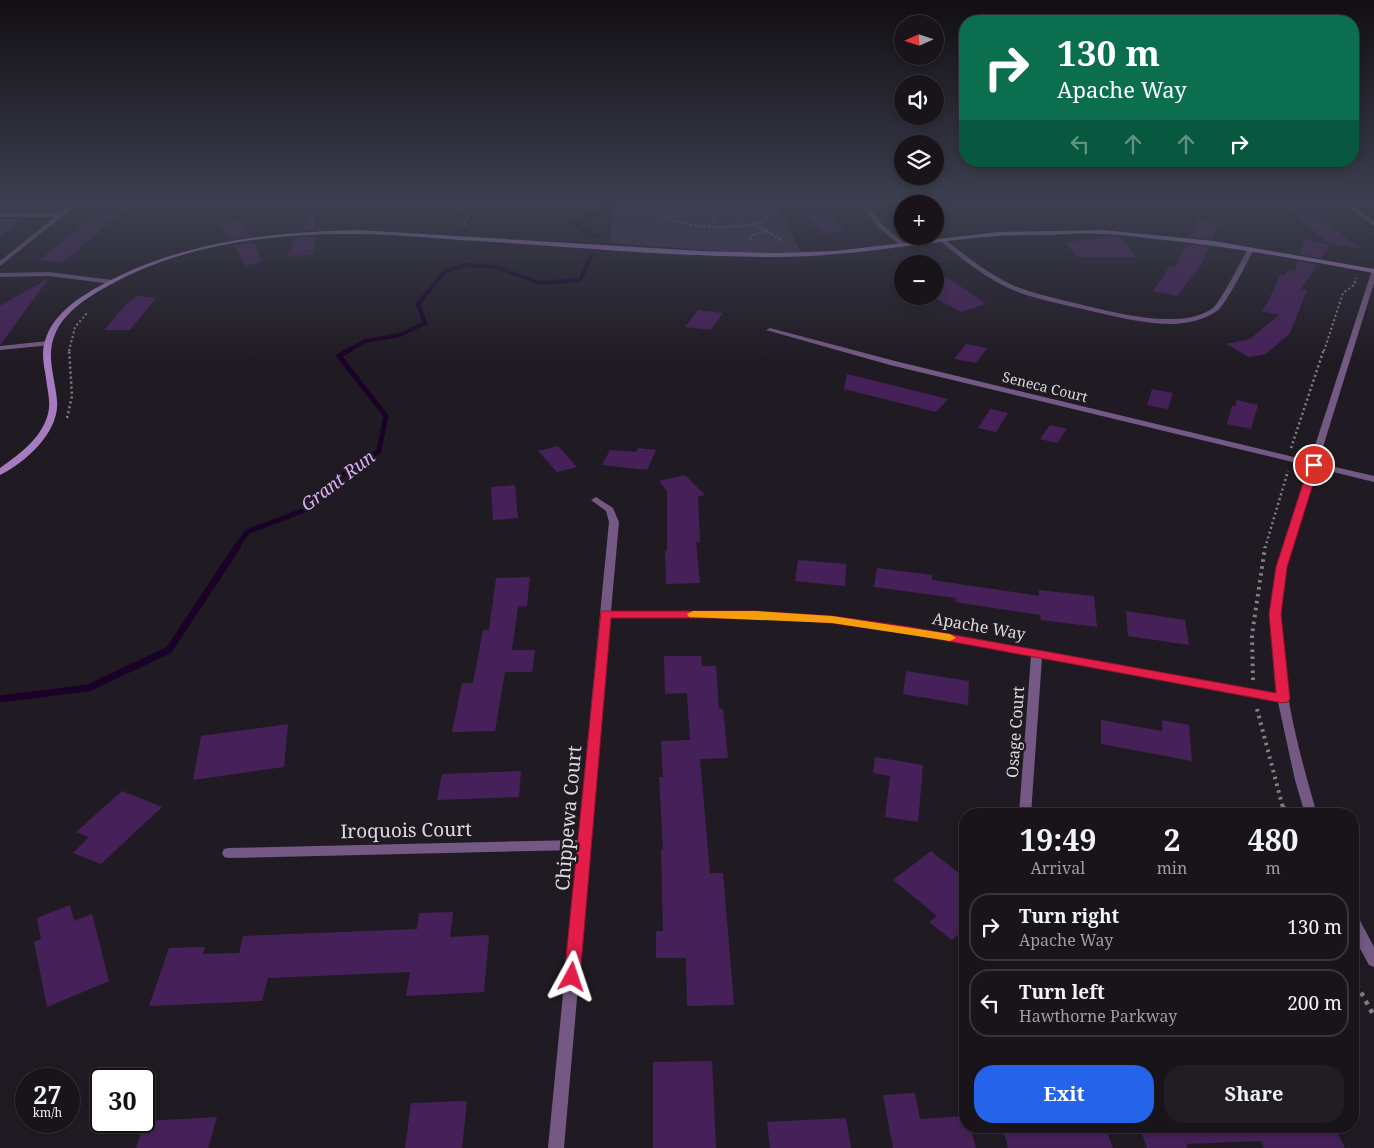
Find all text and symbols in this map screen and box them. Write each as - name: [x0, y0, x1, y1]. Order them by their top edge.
- north arrow: [894, 15, 944, 65]
- map controls: [894, 15, 944, 305]
- text: 130 m: [1057, 29, 1160, 76]
- icon: right: [974, 35, 1039, 100]
- text: Apache Way: [1057, 74, 1187, 104]
- button: sound: [894, 75, 944, 125]
- icon: left: [1066, 130, 1094, 158]
- icon: ahead: [1119, 130, 1147, 158]
- icon: ahead: [1172, 130, 1200, 158]
- icon: right: [1225, 130, 1253, 158]
- button: layers: [894, 135, 944, 185]
- button: +: [894, 195, 944, 245]
- button: −: [894, 255, 944, 305]
- street label: Seneca Court: [1001, 367, 1090, 406]
- water label: Grant Run: [295, 444, 380, 516]
- pin: [1293, 444, 1335, 486]
- icon: arrive: [1300, 451, 1328, 479]
- street label: Apache Way: [931, 607, 1028, 645]
- street label: Osage Court: [1001, 685, 1029, 779]
- street label: Chippewa Court: [549, 744, 587, 892]
- street label: Iroquois Court: [340, 816, 472, 844]
- text: 19:49: [1019, 819, 1096, 860]
- text: 2: [1164, 819, 1180, 860]
- text: 480: [1248, 819, 1299, 860]
- text: Arrival: [1031, 857, 1085, 879]
- text: min: [1157, 857, 1187, 879]
- text: m: [1266, 857, 1281, 879]
- text: Turn right: [1019, 903, 1119, 929]
- icon: right: [976, 913, 1004, 941]
- text: 130 m: [1287, 914, 1342, 940]
- text: Apache Way: [1019, 929, 1113, 951]
- position arrow: [545, 950, 597, 1002]
- text: Turn left: [1019, 979, 1105, 1005]
- icon: left: [976, 989, 1004, 1017]
- text: 200 m: [1287, 990, 1342, 1016]
- text: Hawthorne Parkway: [1019, 1005, 1177, 1027]
- button: Exit: [974, 1065, 1154, 1123]
- button: Share: [1164, 1065, 1344, 1123]
- speed limit sign: 30: [90, 1068, 155, 1133]
- text: 27: [33, 1077, 62, 1111]
- text: km/h: [33, 1104, 62, 1121]

